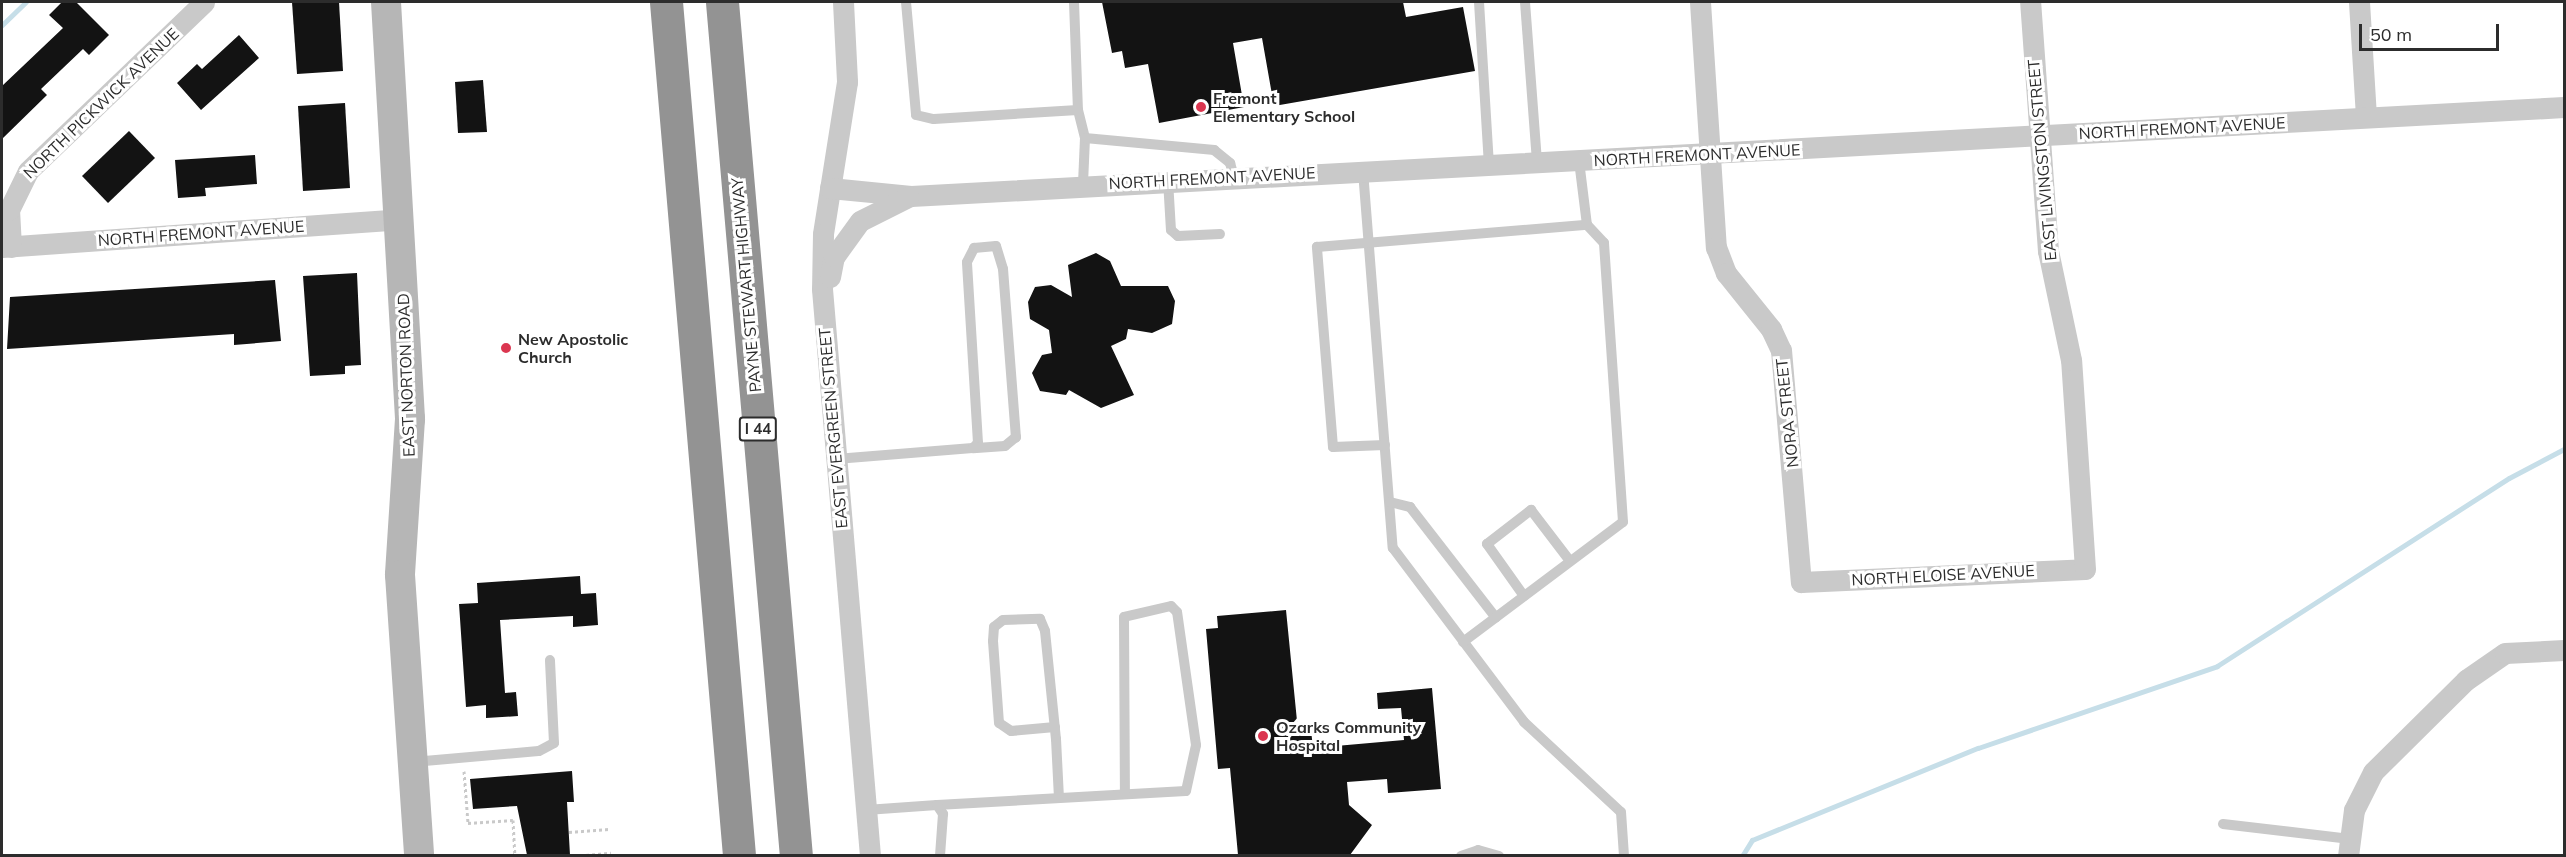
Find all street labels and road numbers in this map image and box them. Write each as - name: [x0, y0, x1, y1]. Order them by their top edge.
- street label: NORTH PICKWICK AVENUE: [19, 24, 183, 182]
- street label: EAST LIVINGSTON STREET: [2024, 58, 2060, 262]
- street label: NORTH FREMONT AVENUE: [2078, 113, 2286, 143]
- street label: NORTH FREMONT AVENUE: [1593, 140, 1801, 170]
- street label: NORTH FREMONT AVENUE: [1108, 163, 1316, 193]
- street label: PAYNE STEWART HIGHWAY: [727, 177, 765, 393]
- street label: NORTH FREMONT AVENUE: [97, 216, 305, 250]
- street label: EAST NORTON ROAD: [394, 293, 418, 457]
- street label: EAST EVERGREEN STREET: [815, 327, 851, 529]
- street label: NORA STREET: [1772, 357, 1802, 469]
- road number: I 44: [738, 417, 777, 441]
- street label: NORTH ELOISE AVENUE: [1851, 561, 2035, 589]

